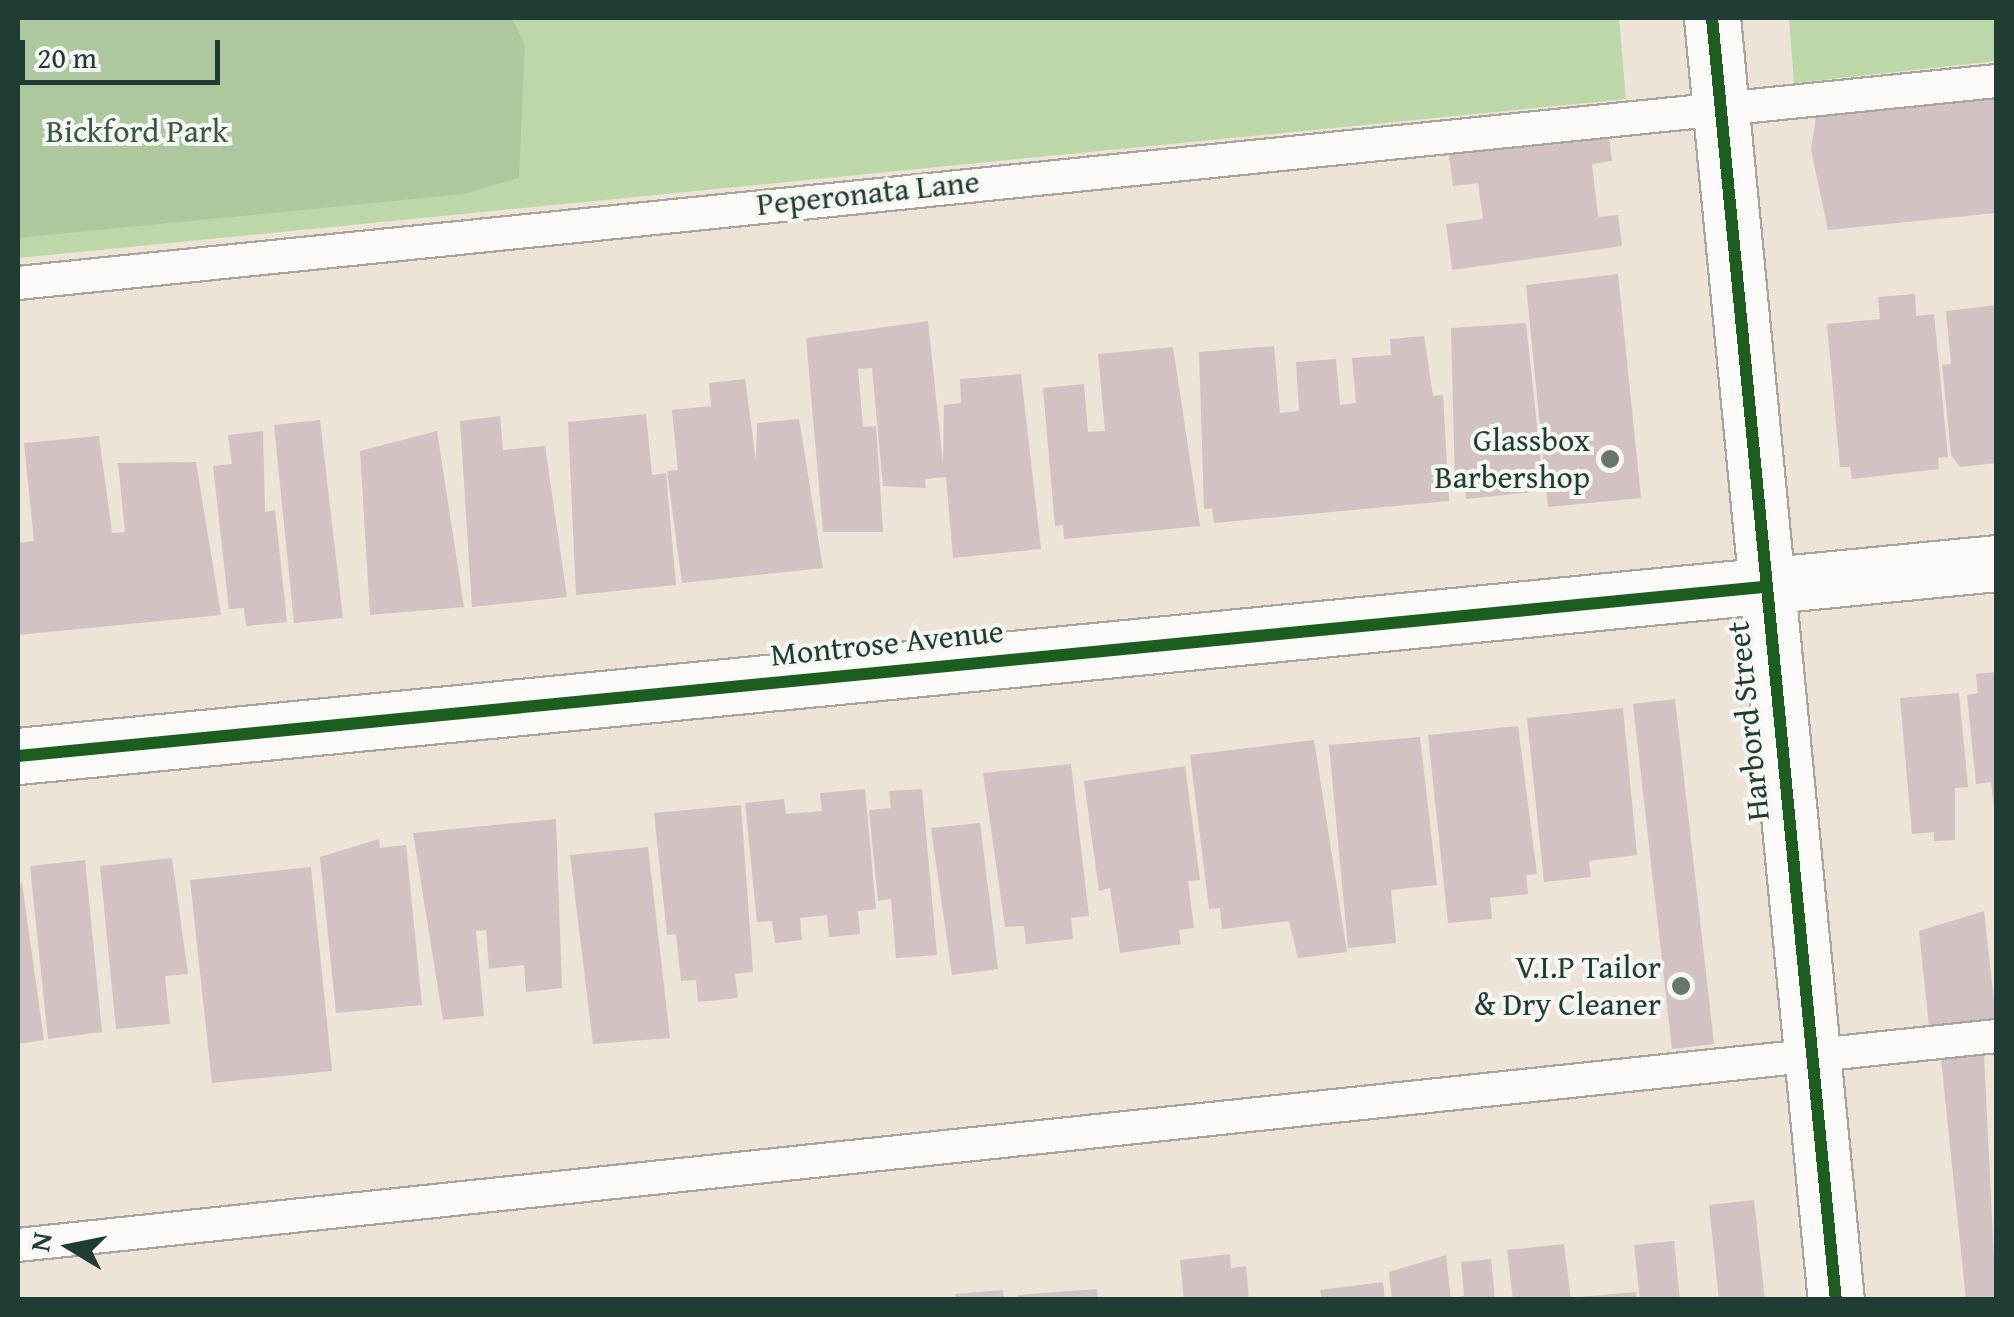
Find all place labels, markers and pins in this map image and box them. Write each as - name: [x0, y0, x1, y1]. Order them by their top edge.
- place label: Glassbox Barbershop: [1435, 422, 1590, 497]
- marker: Glassbox Barbershop: [1599, 448, 1621, 470]
- place label: V.I.P Tailor & Dry Cleaner: [1474, 949, 1661, 1024]
- marker: V.I.P Tailor & Dry Cleaner: [1670, 975, 1692, 997]

